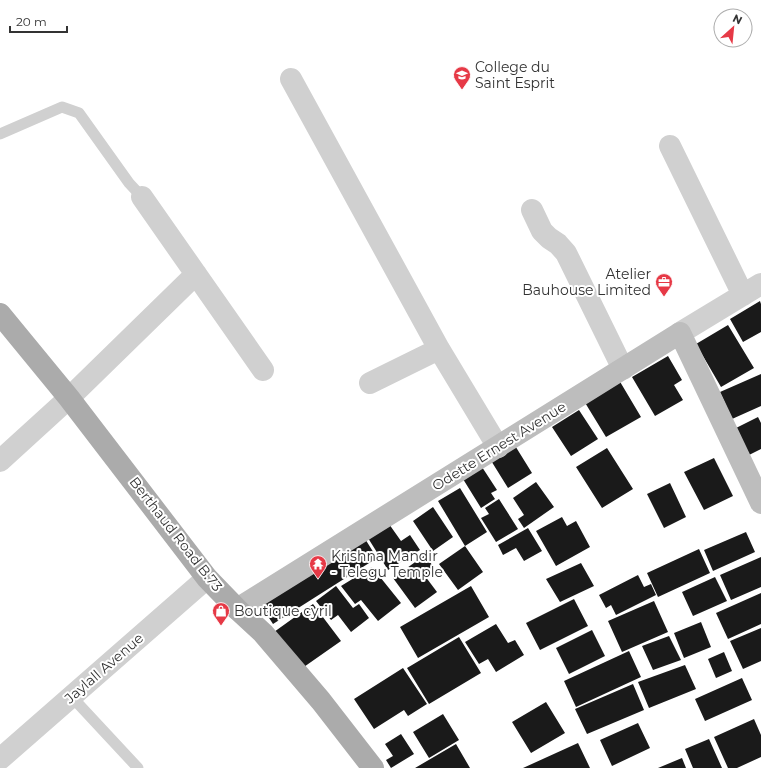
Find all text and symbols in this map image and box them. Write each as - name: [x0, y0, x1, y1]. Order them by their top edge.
- scale bar: [10, 8, 67, 34]
- north arrow: [713, 8, 753, 48]
- text: N: [730, 11, 745, 27]
- text: 20 m: [16, 14, 47, 29]
- place label: College du Saint Esprit: [475, 58, 555, 92]
- school or university icon: College du Saint Esprit: [452, 65, 472, 90]
- place label: Atelier Bauhouse Limited: [522, 265, 651, 299]
- office icon: Atelier Bauhouse Limited: [654, 272, 674, 297]
- street label: Odette Ernest Avenue: [429, 397, 569, 495]
- street label: Berthaud Road B.73: [126, 473, 226, 595]
- place label: Krishna Mandir - Telegu Temple: [331, 547, 443, 581]
- temple icon: Krishna Mandir - Telegu Temple: [308, 554, 328, 579]
- shop icon: Boutique cyril: [211, 601, 231, 626]
- place label: Boutique cyril: [234, 602, 332, 620]
- street label: Jaylall Avenue: [60, 629, 147, 708]

